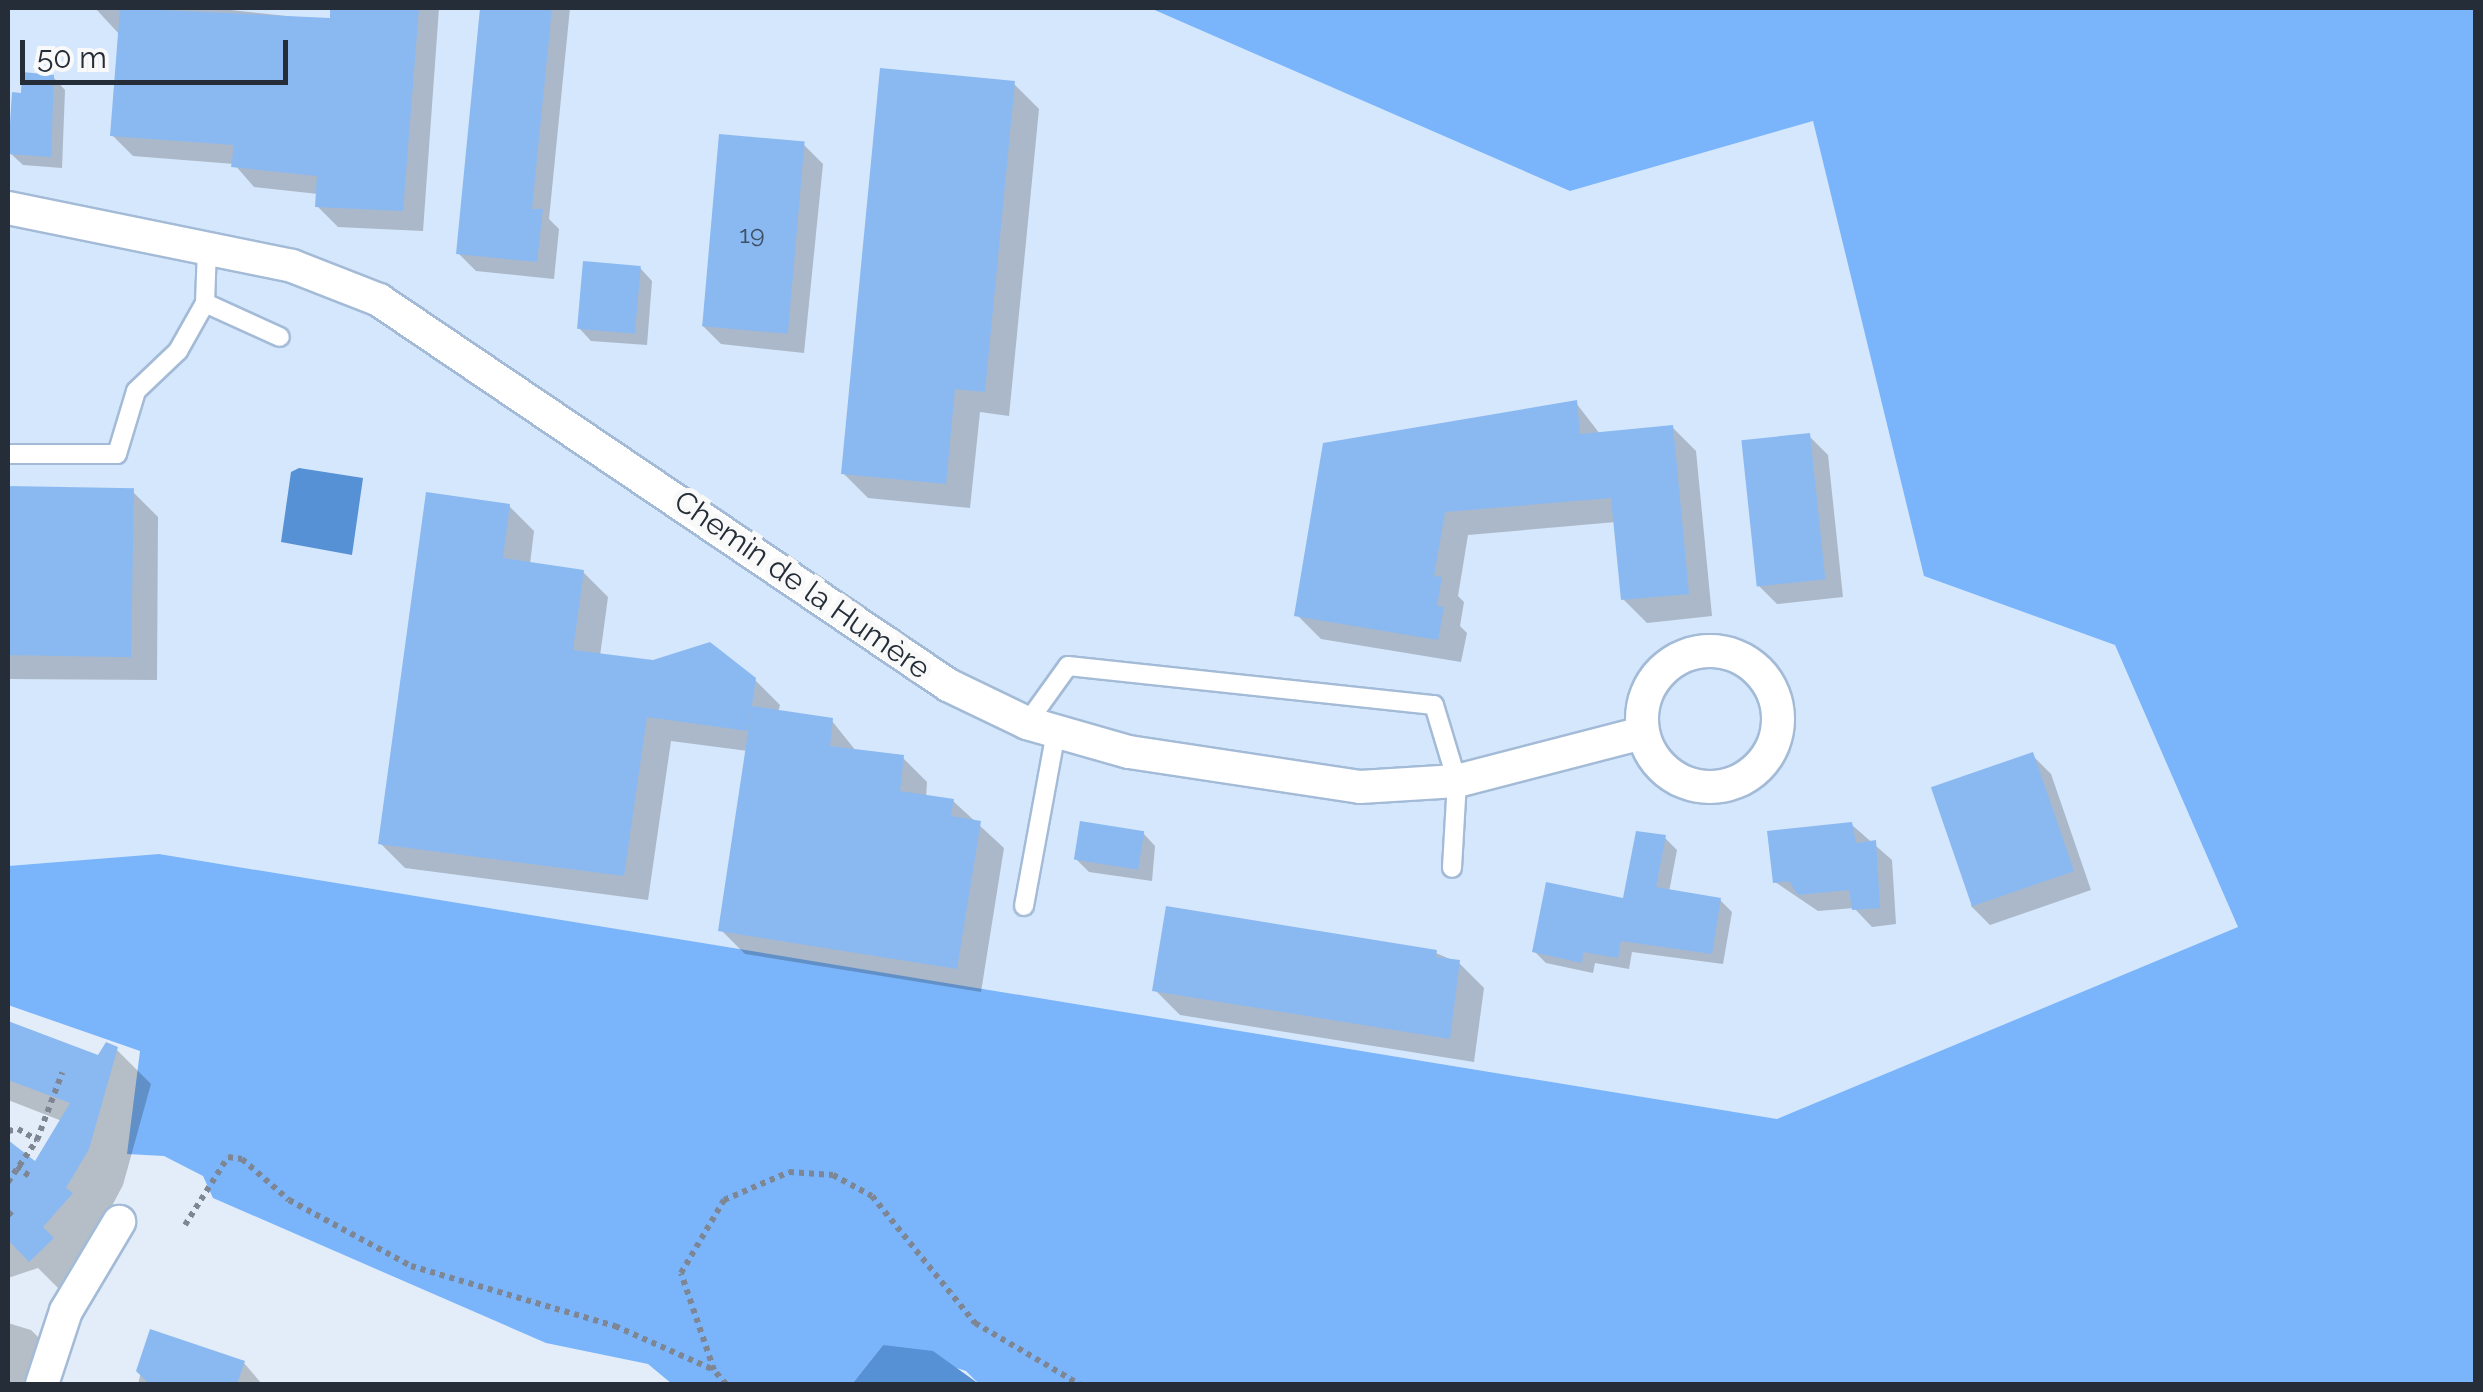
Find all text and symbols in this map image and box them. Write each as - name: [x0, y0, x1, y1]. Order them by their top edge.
- scale bar: [25, 20, 292, 82]
- text: 50 m: [37, 40, 107, 75]
- house number: 19: [739, 219, 765, 249]
- street label: Chemin de la Humère: [667, 483, 937, 687]

